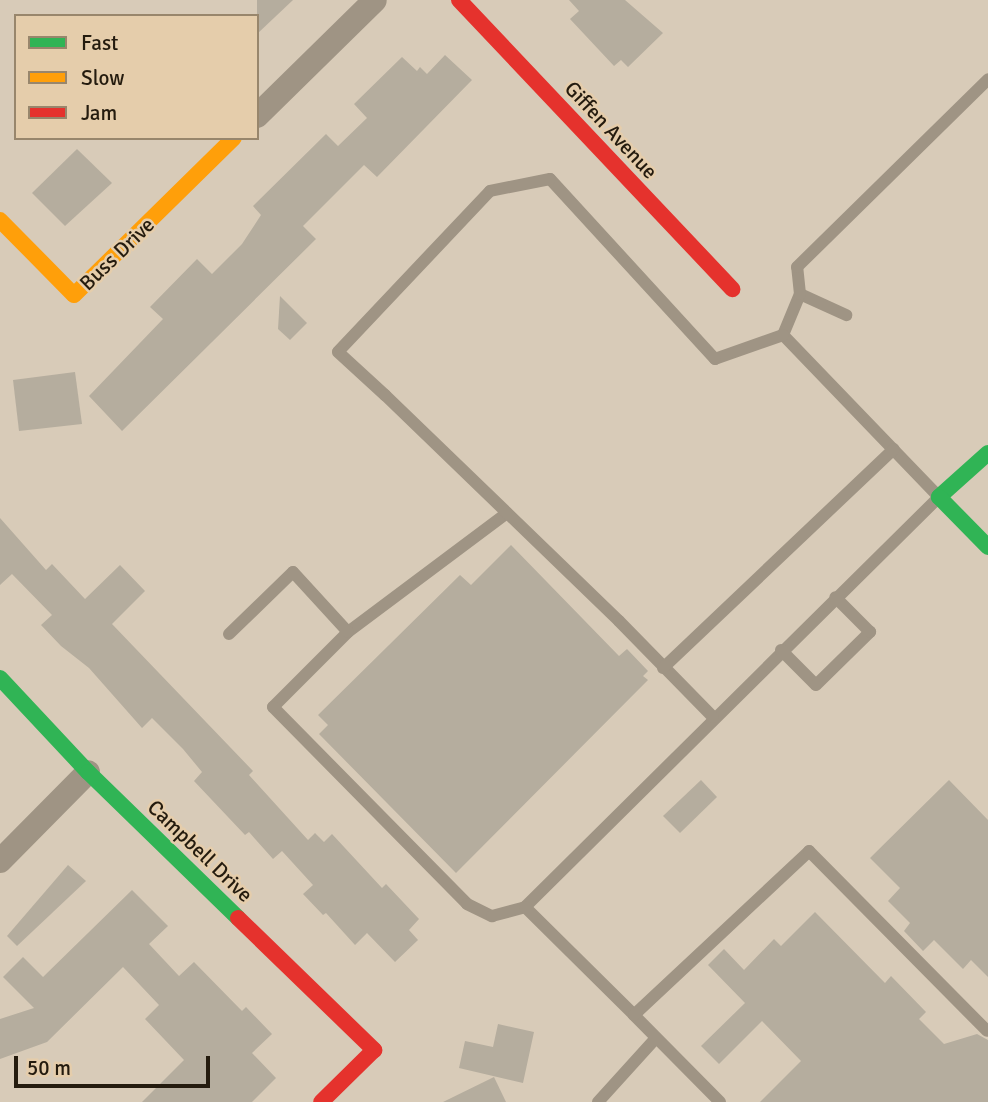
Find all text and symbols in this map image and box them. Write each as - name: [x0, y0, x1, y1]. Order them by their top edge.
- legend: [14, 14, 259, 140]
- text: Fast: [81, 30, 118, 56]
- text: Slow: [81, 65, 125, 91]
- street label: Giffen Avenue: [559, 76, 663, 184]
- text: Jam: [81, 100, 117, 126]
- street label: Buss Drive: [74, 212, 160, 296]
- street label: Campbell Drive: [142, 795, 258, 907]
- scale bar: [18, 1042, 214, 1086]
- text: 50 m: [27, 1055, 71, 1081]

